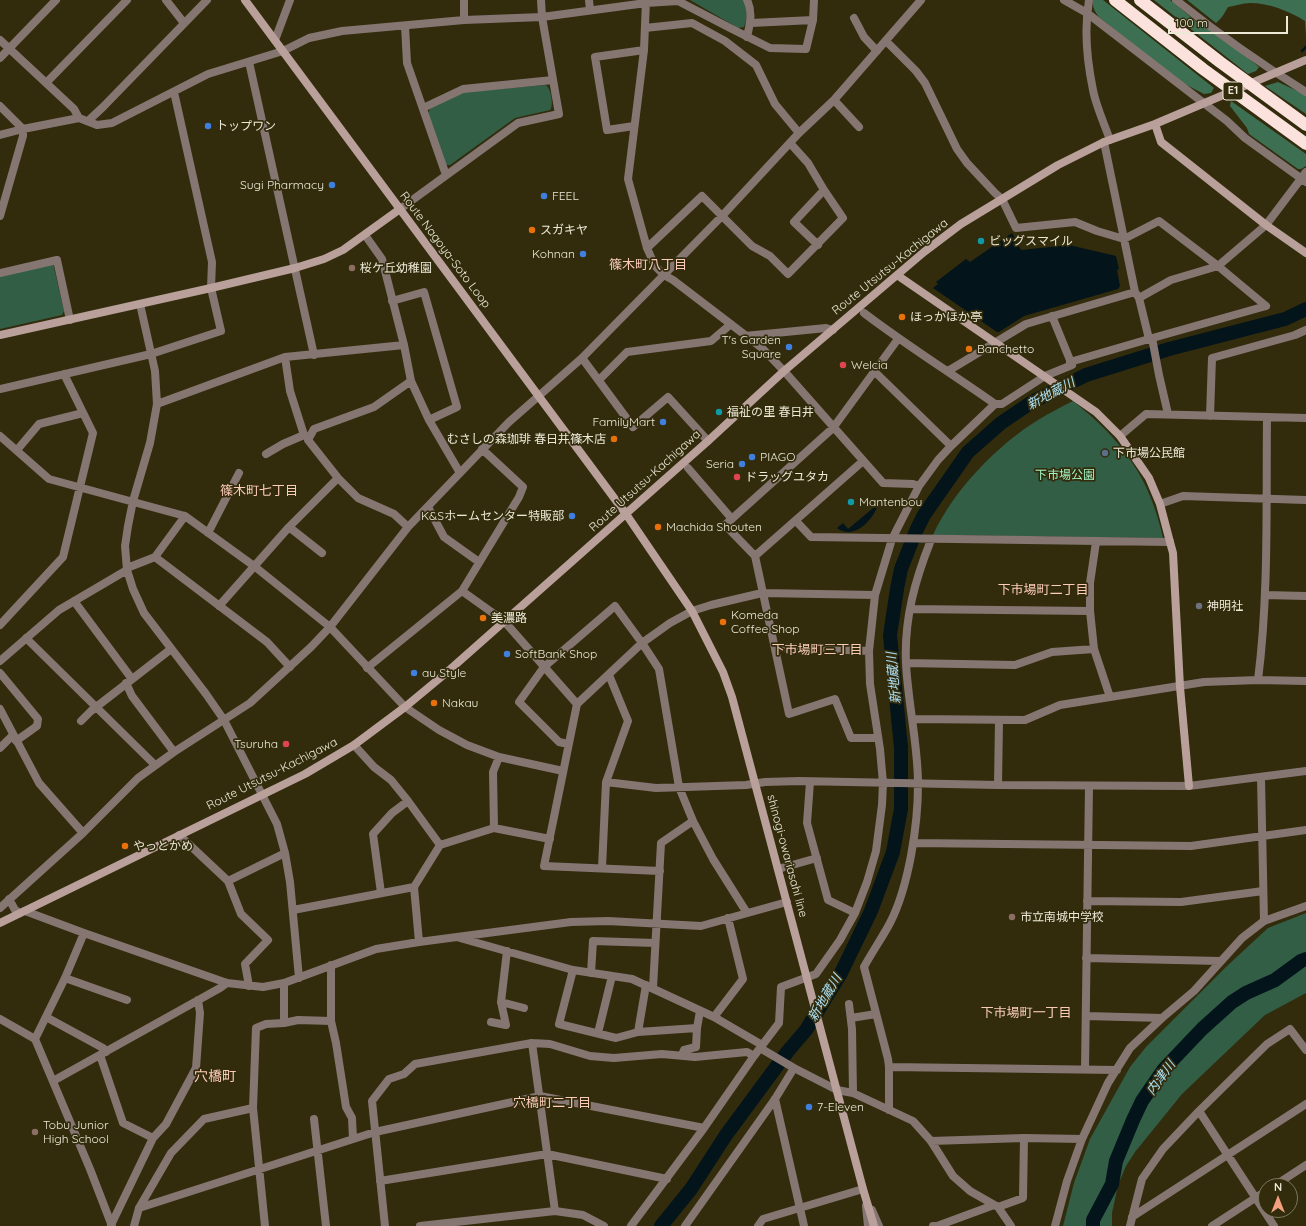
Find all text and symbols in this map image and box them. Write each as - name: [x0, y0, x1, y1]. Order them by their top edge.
- scale bar: [1170, 8, 1290, 34]
- text: 100 m: [1175, 15, 1208, 30]
- road number: E1: [1223, 82, 1243, 100]
- place label: トップワン: [216, 119, 276, 133]
- marker: トップワン: [203, 121, 213, 131]
- place label: Sugi Pharmacy: [240, 178, 324, 192]
- marker: Sugi Pharmacy: [327, 180, 337, 190]
- street label: Route Nagoya-Soto Loop: [397, 189, 493, 311]
- place label: FEEL: [552, 189, 579, 203]
- marker: FEEL: [539, 191, 549, 201]
- street label: Route Utsutsu-Kachigawa: [829, 216, 951, 318]
- place label: スガキヤ: [540, 223, 588, 237]
- marker: スガキヤ: [527, 225, 537, 235]
- place label: ビッグスマイル: [989, 234, 1073, 248]
- marker: ビッグスマイル: [976, 236, 986, 246]
- place label: Kohnan: [532, 247, 575, 261]
- marker: Kohnan: [578, 249, 588, 259]
- district label: 篠木町八丁目: [609, 257, 687, 273]
- place label: 桜ケ丘幼稚園: [360, 261, 432, 275]
- marker: 桜ケ丘幼稚園: [347, 263, 357, 273]
- place label: ほっかほか亭: [910, 310, 982, 324]
- marker: ほっかほか亭: [897, 312, 907, 322]
- place label: T's Garden Square: [721, 333, 781, 361]
- marker: T's Garden Square: [784, 342, 794, 352]
- place label: Banchetto: [977, 342, 1034, 356]
- marker: Banchetto: [964, 344, 974, 354]
- place label: Welcia: [851, 358, 888, 372]
- marker: Welcia: [838, 360, 848, 370]
- water label: 新地蔵川: [1024, 375, 1078, 413]
- place label: 福祉の里 春日井: [727, 405, 814, 419]
- marker: 福祉の里 春日井: [714, 407, 724, 417]
- place label: FamilyMart: [592, 415, 655, 429]
- marker: FamilyMart: [658, 417, 668, 427]
- street label: Route Utsutsu-Kachigawa: [586, 427, 704, 535]
- place label: むさしの森珈琲 春日井篠木店: [447, 432, 606, 446]
- marker: むさしの森珈琲 春日井篠木店: [609, 434, 619, 444]
- place label: 下市場公民館: [1113, 446, 1185, 460]
- marker: 下市場公民館: [1100, 448, 1110, 458]
- place label: PIAGO: [760, 450, 795, 464]
- marker: PIAGO: [747, 452, 757, 462]
- place label: Seria: [706, 457, 734, 471]
- marker: Seria: [737, 459, 747, 469]
- park label: 下市場公園: [1035, 468, 1095, 482]
- place label: ドラッグユタカ: [745, 470, 829, 484]
- marker: ドラッグユタカ: [732, 472, 742, 482]
- district label: 篠木町七丁目: [220, 483, 298, 499]
- place label: Mantenbou: [859, 495, 922, 509]
- marker: Mantenbou: [846, 497, 856, 507]
- place label: K&Sホームセンター特販部: [421, 509, 564, 523]
- marker: K&Sホームセンター特販部: [567, 511, 577, 521]
- place label: Machida Shouten: [666, 520, 762, 534]
- marker: Machida Shouten: [653, 522, 663, 532]
- district label: 下市場町二丁目: [998, 582, 1088, 598]
- place label: 神明社: [1207, 599, 1243, 613]
- marker: 神明社: [1194, 601, 1204, 611]
- place label: Komeda Coffee Shop: [731, 608, 800, 636]
- place label: 美濃路: [491, 611, 527, 625]
- marker: 美濃路: [478, 613, 488, 623]
- marker: Komeda Coffee Shop: [718, 617, 728, 627]
- district label: 下市場町三丁目: [772, 642, 862, 658]
- place label: SoftBank Shop: [515, 647, 597, 661]
- marker: SoftBank Shop: [502, 649, 512, 659]
- water label: 新地蔵川: [884, 651, 904, 705]
- place label: au Style: [422, 666, 466, 680]
- marker: au Style: [409, 668, 419, 678]
- place label: Nakau: [442, 696, 478, 710]
- marker: Nakau: [429, 698, 439, 708]
- street label: Route Utsutsu-Kachigawa: [204, 735, 340, 813]
- place label: Tsuruha: [234, 737, 278, 751]
- marker: Tsuruha: [281, 739, 291, 749]
- street label: shinogi-owariasahi line: [764, 793, 810, 919]
- place label: やっとかめ: [133, 839, 193, 853]
- marker: やっとかめ: [120, 841, 130, 851]
- place label: 市立南城中学校: [1020, 910, 1104, 924]
- marker: 市立南城中学校: [1007, 912, 1017, 922]
- water label: 新地蔵川: [805, 972, 845, 1024]
- district label: 下市場町一丁目: [981, 1005, 1071, 1021]
- water label: 内津川: [1143, 1058, 1179, 1098]
- district label: 穴橋町: [194, 1069, 236, 1085]
- district label: 穴橋町二丁目: [513, 1095, 591, 1111]
- place label: 7-Eleven: [817, 1100, 864, 1114]
- marker: 7-Eleven: [804, 1102, 814, 1112]
- place label: Tobu Junior High School: [43, 1118, 109, 1146]
- marker: Tobu Junior High School: [30, 1127, 40, 1137]
- north arrow: [1258, 1178, 1298, 1218]
- text: N: [1274, 1180, 1282, 1194]

